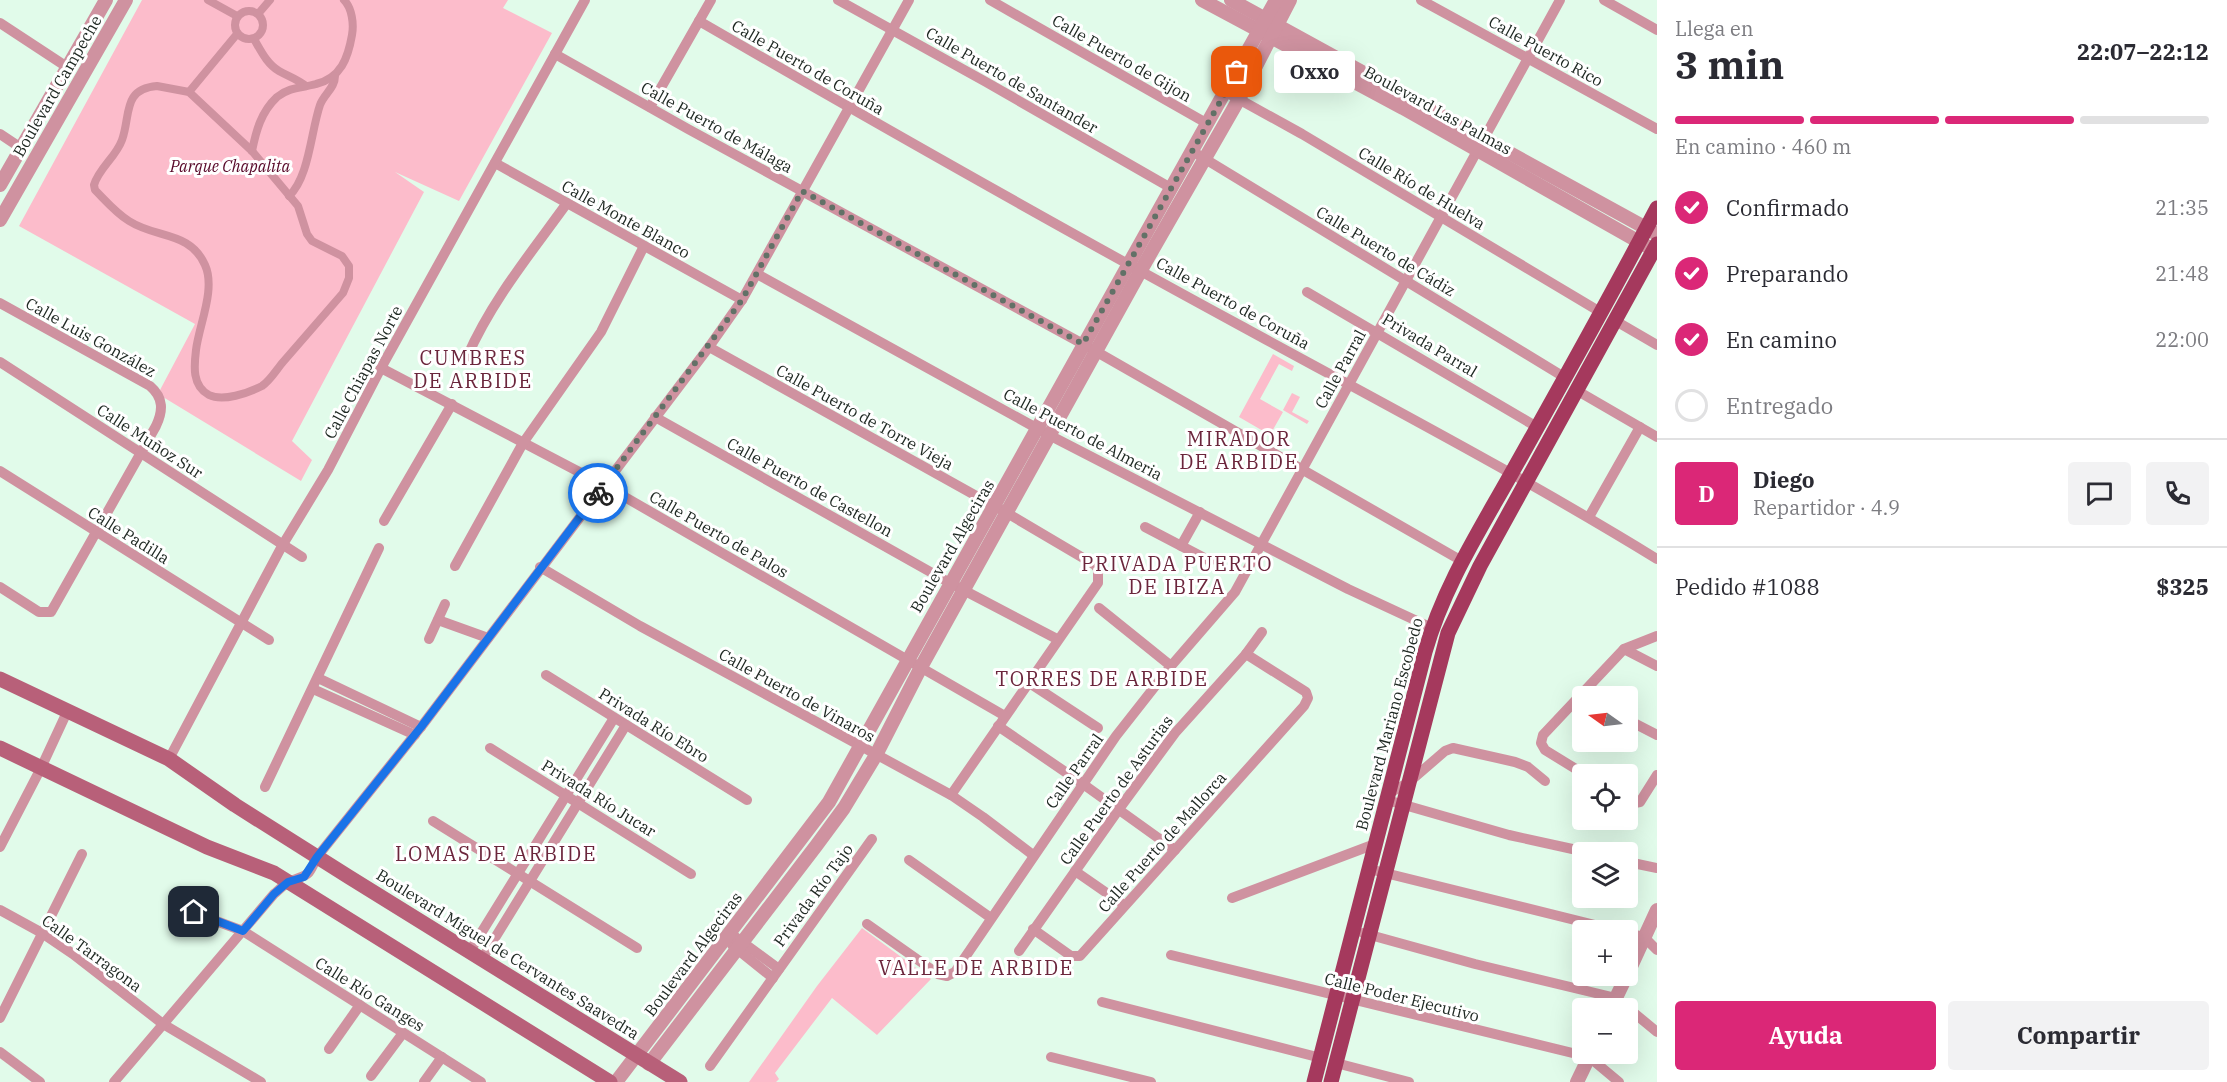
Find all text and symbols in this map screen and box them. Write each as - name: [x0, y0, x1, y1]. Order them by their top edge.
- street label: Calle Puerto de Gijon: [1049, 10, 1195, 106]
- street label: Calle Puerto Rico: [1485, 11, 1607, 91]
- street label: Boulevard Campeche: [8, 12, 106, 160]
- street label: Calle Puerto de Coruña: [728, 15, 888, 119]
- text: Llega en: [1675, 15, 1753, 42]
- street label: Calle Puerto de Santander: [922, 22, 1102, 138]
- text: 22:07–22:12: [2077, 37, 2209, 66]
- text: 3 min: [1675, 39, 1784, 90]
- pin: [1211, 46, 1262, 97]
- callout: Oxxo: [1273, 51, 1354, 93]
- icon: bag: [1220, 55, 1253, 88]
- text: Oxxo: [1289, 58, 1340, 85]
- street label: Boulevard Las Palmas: [1361, 61, 1515, 159]
- street label: Calle Puerto de Málaga: [638, 77, 797, 177]
- text: En camino · 460 m: [1675, 133, 1851, 160]
- street label: Calle Río de Huelva: [1355, 142, 1489, 234]
- park label: Parque Chapalita: [169, 156, 290, 176]
- street label: Calle Monte Blanco: [558, 175, 694, 263]
- icon: check: [1675, 191, 1708, 224]
- text: Confirmado: [1726, 193, 1849, 222]
- text: 21:35: [2155, 194, 2209, 221]
- street label: Calle Puerto de Cádiz: [1313, 202, 1459, 300]
- street label: Calle Puerto de Coruña: [1153, 252, 1314, 354]
- icon: check: [1675, 257, 1708, 290]
- text: Preparando: [1726, 259, 1848, 288]
- text: 21:48: [2155, 260, 2209, 287]
- street label: Calle Luis González: [22, 293, 160, 381]
- street label: Calle Chiapas Norte: [319, 302, 407, 442]
- street label: Privada Parral: [1379, 309, 1481, 381]
- icon: check: [1675, 323, 1708, 356]
- text: En camino: [1726, 325, 1837, 354]
- street label: Calle Parral: [1310, 326, 1370, 412]
- text: 22:00: [2155, 326, 2209, 353]
- district label: CUMBRES DE ARBIDE: [413, 344, 533, 394]
- street label: Calle Puerto de Torre Vieja: [773, 360, 957, 474]
- street label: Calle Puerto de Almeria: [1000, 384, 1166, 485]
- text: Entregado: [1726, 391, 1833, 420]
- street label: Calle Muñoz Sur: [93, 399, 207, 483]
- district label: MIRADOR DE ARBIDE: [1179, 425, 1299, 475]
- street label: Calle Puerto de Castellon: [723, 433, 897, 541]
- button: chat: [2068, 462, 2131, 525]
- button: phone: [2146, 462, 2209, 525]
- courier: [568, 463, 628, 523]
- text: Diego: [1753, 465, 1815, 494]
- street label: Boulevard Algeciras: [906, 476, 998, 616]
- icon: bike: [582, 477, 615, 510]
- text: D: [1698, 479, 1715, 508]
- street label: Calle Puerto de Palos: [646, 486, 792, 582]
- text: Repartidor · 4.9: [1753, 494, 1900, 521]
- street label: Calle Padilla: [84, 502, 174, 568]
- district label: PRIVADA PUERTO DE IBIZA: [1081, 550, 1273, 600]
- text: Pedido #1088: [1675, 572, 1820, 601]
- text: $325: [2156, 572, 2209, 601]
- street label: Boulevard Mariano Escobedo: [1351, 615, 1427, 833]
- street label: Calle Puerto de Vinaros: [716, 644, 878, 746]
- district label: TORRES DE ARBIDE: [995, 665, 1209, 692]
- street label: Privada Río Ebro: [595, 683, 713, 767]
- north arrow: [1572, 686, 1638, 752]
- map controls: [1572, 686, 1638, 1064]
- street label: Calle Puerto de Asturias: [1055, 711, 1177, 869]
- street label: Calle Parral: [1041, 729, 1107, 812]
- street label: Privada Río Jucar: [538, 755, 660, 841]
- button: locate: [1572, 764, 1638, 830]
- street label: Calle Puerto de Mallorca: [1094, 767, 1231, 916]
- district label: LOMAS DE ARBIDE: [395, 840, 597, 867]
- street label: Privada Río Tajo: [769, 840, 857, 950]
- button: layers: [1572, 842, 1638, 908]
- street label: Boulevard Miguel de Cervantes Saavedra: [373, 864, 643, 1044]
- pin: [168, 886, 219, 937]
- street label: Boulevard Algeciras: [640, 888, 746, 1020]
- icon: home: [177, 895, 210, 928]
- street label: Calle Tarragona: [38, 910, 146, 996]
- button: +: [1572, 920, 1638, 986]
- street label: Calle Río Ganges: [312, 952, 428, 1036]
- district label: VALLE DE ARBIDE: [878, 954, 1074, 981]
- street label: Calle Poder Ejecutivo: [1323, 968, 1481, 1026]
- button: −: [1572, 998, 1638, 1064]
- button: Ayuda: [1675, 1001, 1936, 1070]
- button: Compartir: [1948, 1001, 2209, 1070]

